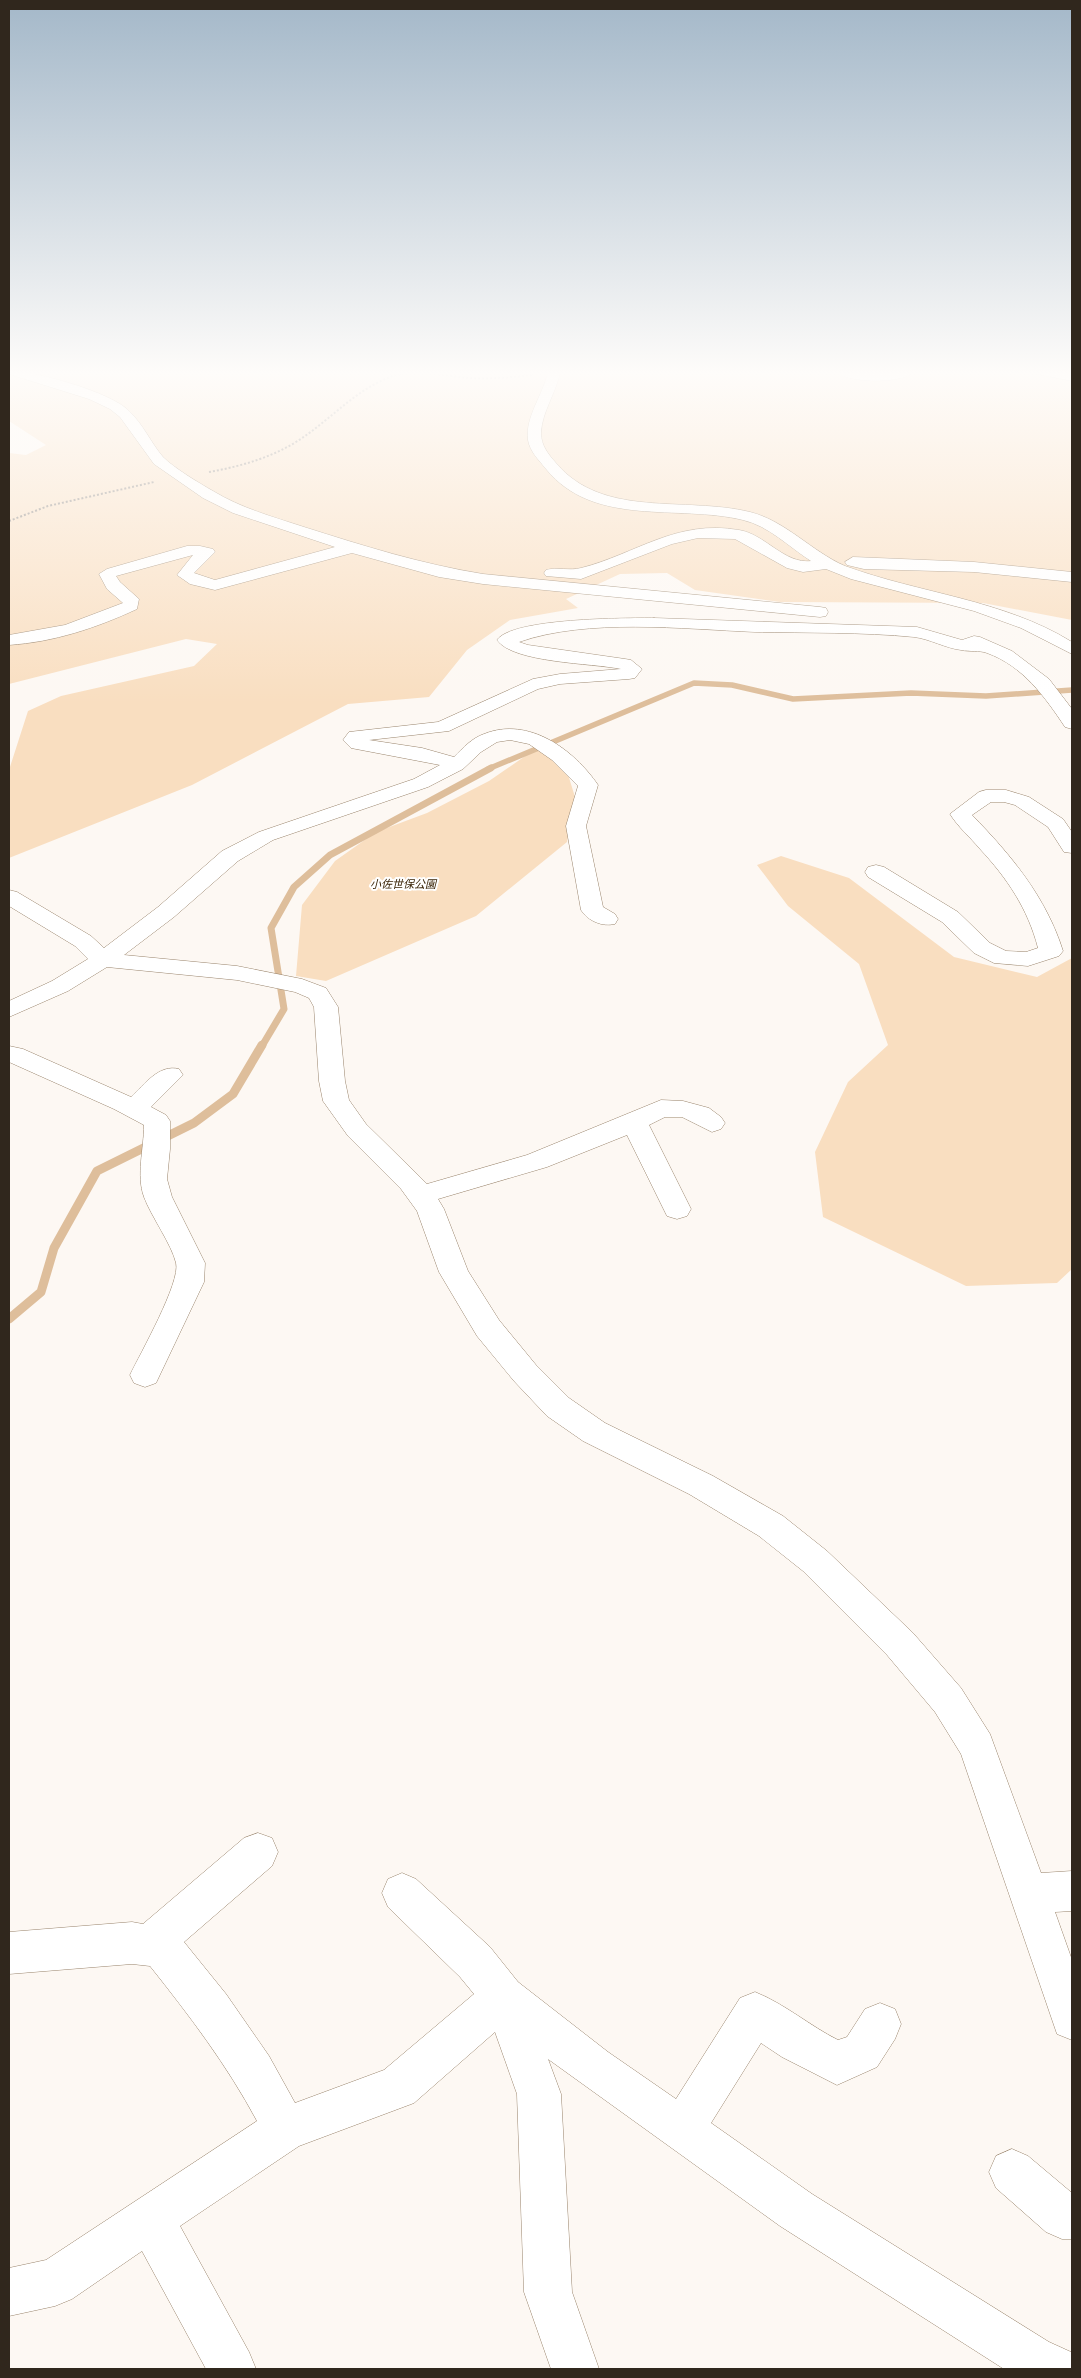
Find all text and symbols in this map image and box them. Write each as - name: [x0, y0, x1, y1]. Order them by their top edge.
- park label: 小佐世保公園: [370, 877, 438, 891]

